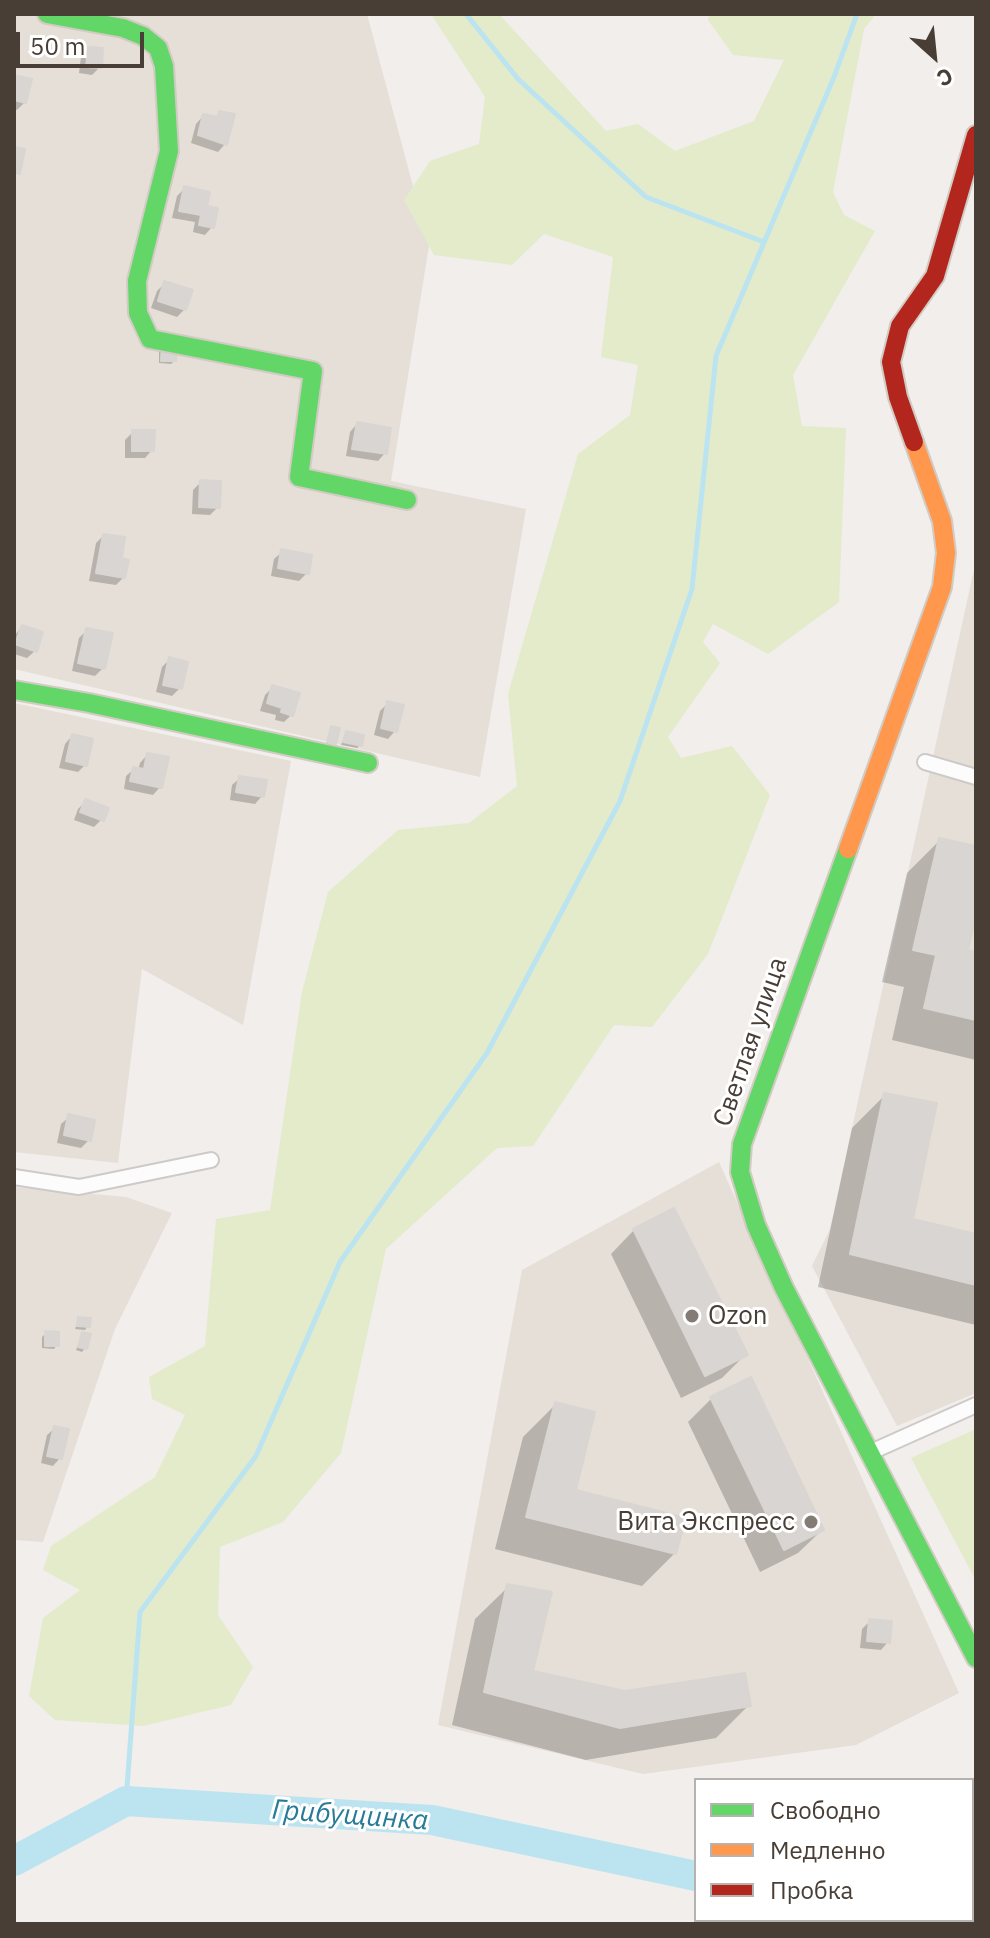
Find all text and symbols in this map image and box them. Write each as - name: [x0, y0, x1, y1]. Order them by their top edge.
- scale bar: [20, 16, 148, 66]
- north arrow: [894, 16, 974, 96]
- text: 50 m: [30, 30, 85, 62]
- text: С: [932, 62, 958, 94]
- street label: Светлая улица: [707, 953, 795, 1131]
- place label: Ozon: [708, 1300, 768, 1332]
- marker: Ozon: [683, 1307, 701, 1325]
- place label: Вита Экспресс: [617, 1506, 795, 1538]
- marker: Вита Экспресс: [802, 1513, 820, 1531]
- legend: [694, 1778, 974, 1922]
- water label: Грибущинка: [271, 1794, 429, 1838]
- text: Свободно: [770, 1794, 881, 1826]
- text: Медленно: [770, 1834, 886, 1866]
- text: Пробка: [770, 1874, 853, 1906]

